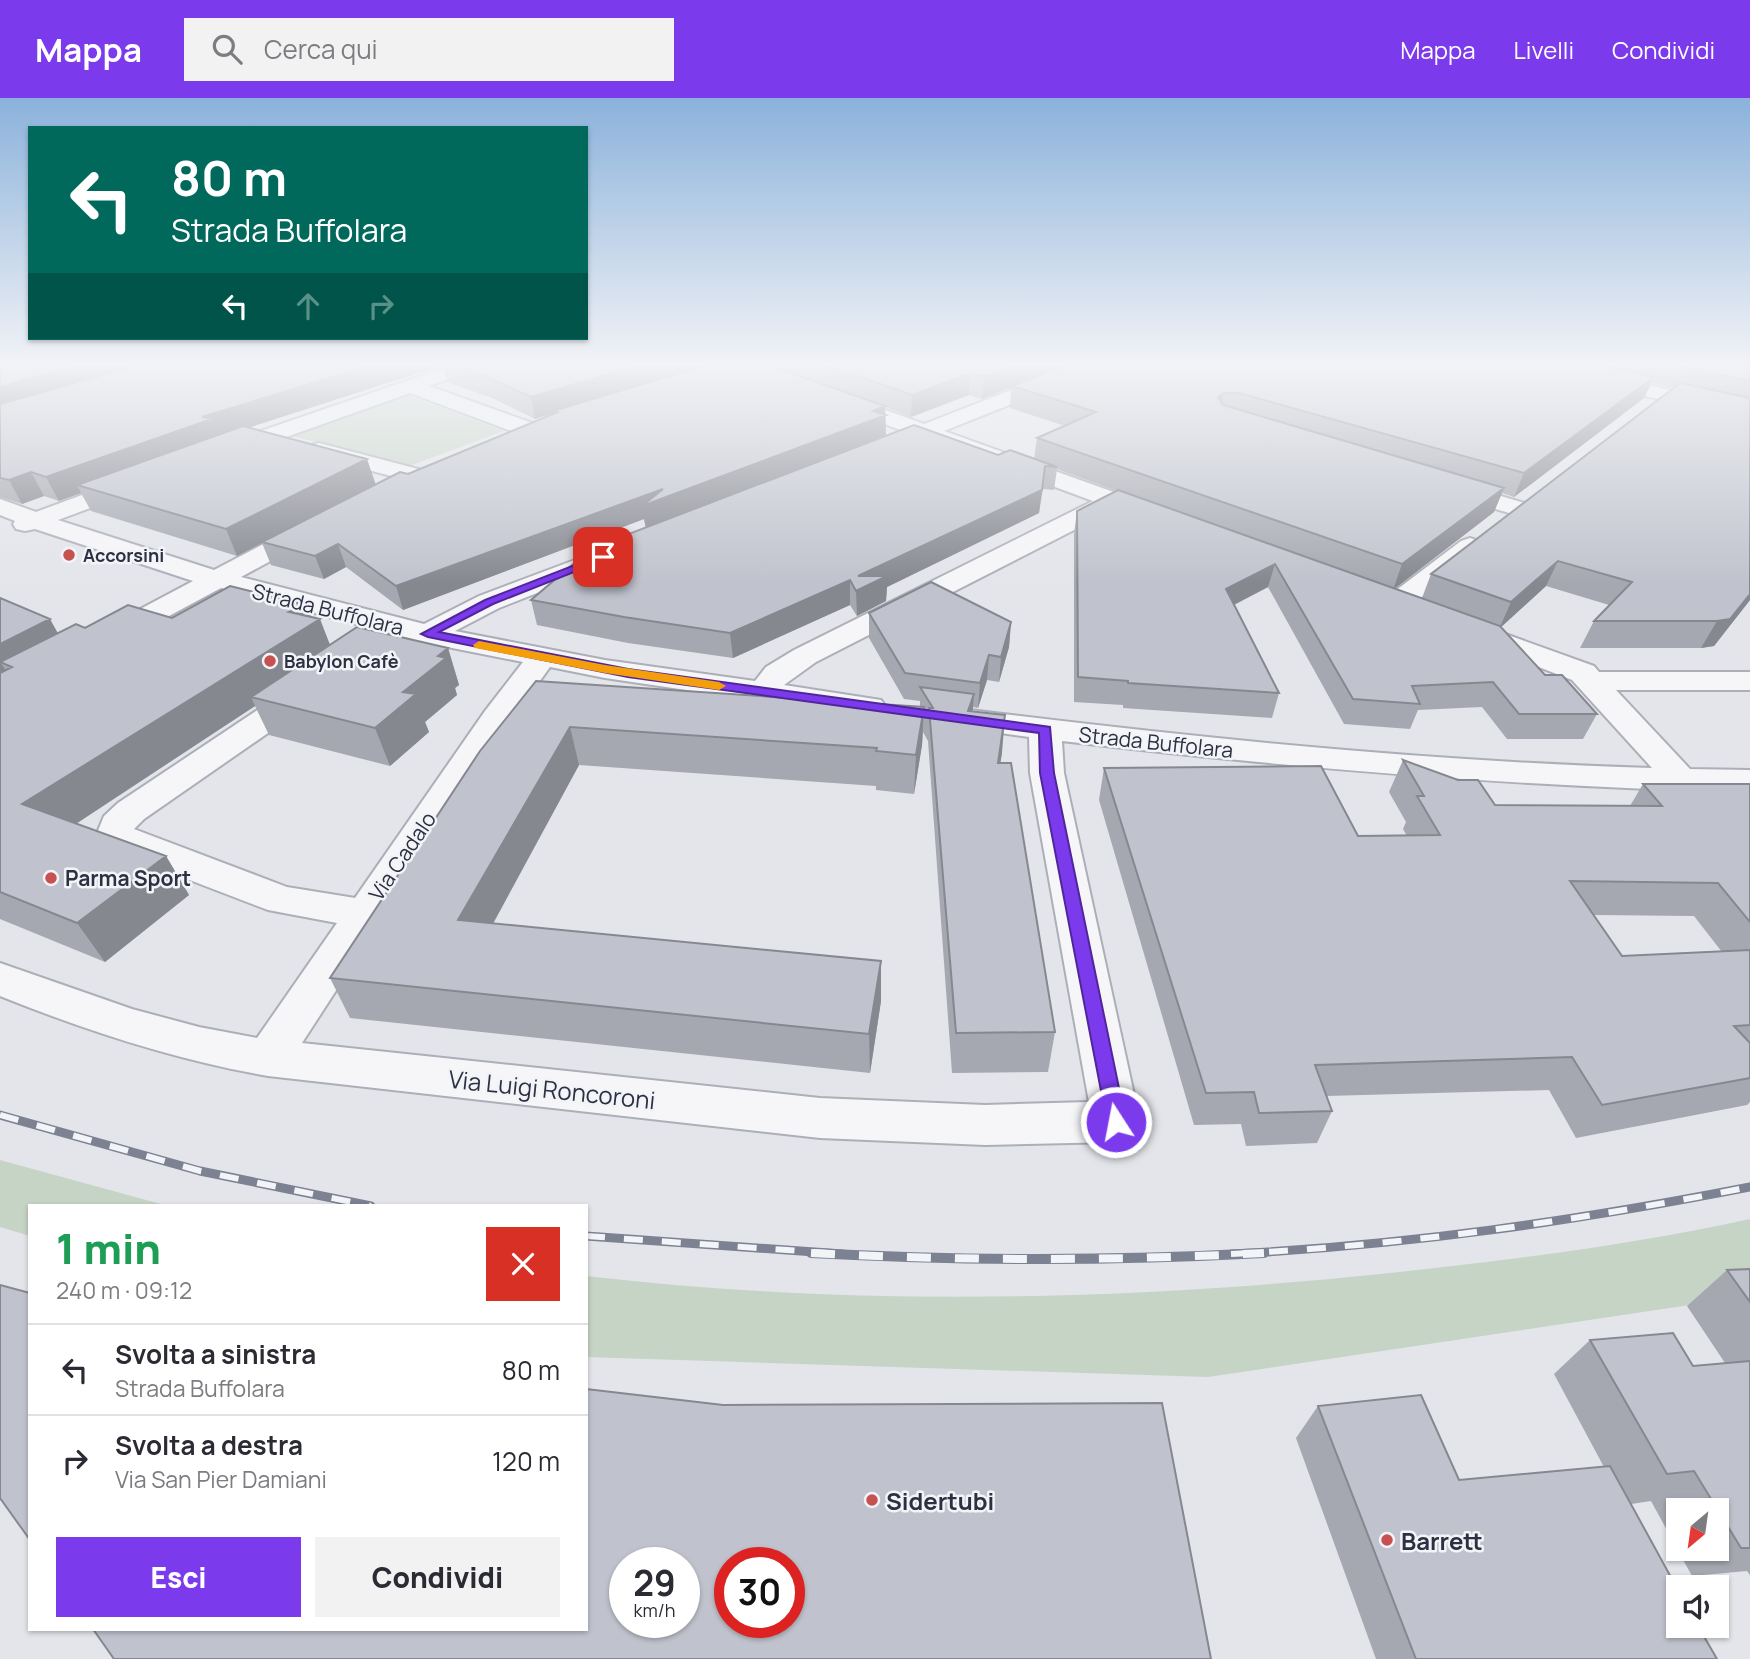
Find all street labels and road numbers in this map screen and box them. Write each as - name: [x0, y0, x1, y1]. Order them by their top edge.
- street label: Strada Buffolara: [249, 577, 407, 641]
- street label: Strada Buffolara: [1077, 720, 1235, 764]
- street label: Via Cadalo: [362, 806, 442, 906]
- street label: Via Luigi Roncoroni: [447, 1062, 657, 1116]

